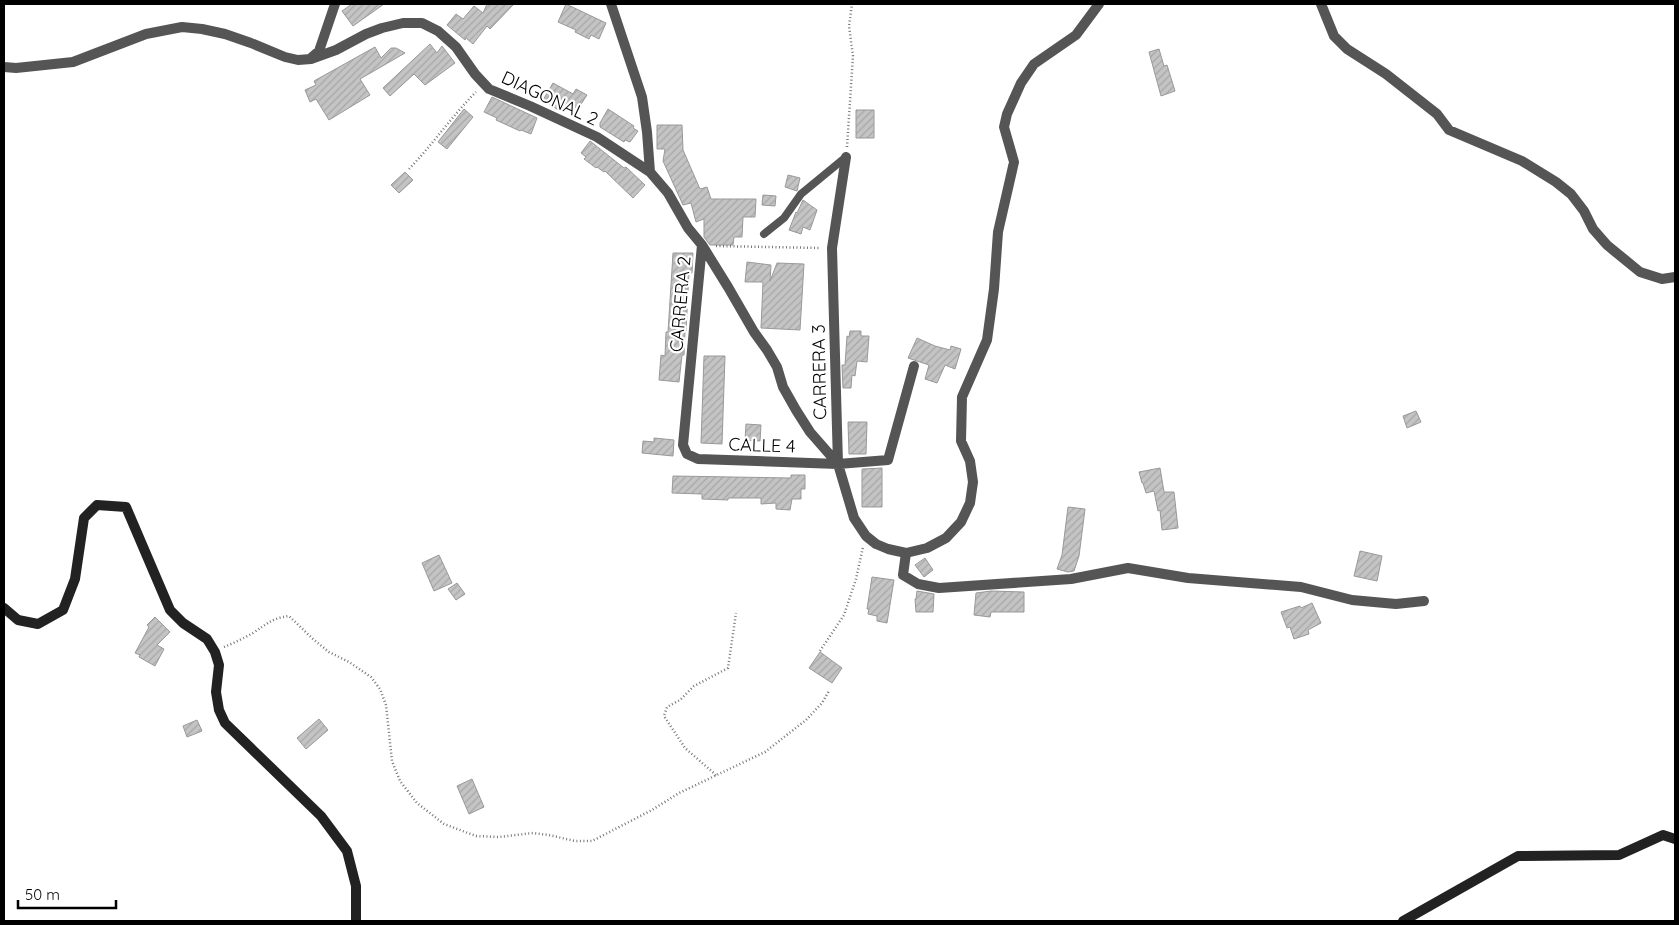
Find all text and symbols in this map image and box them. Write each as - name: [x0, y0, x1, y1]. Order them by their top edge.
- street label: DIAGONAL 2: [498, 65, 602, 131]
- street label: CARRERA 2: [664, 255, 696, 353]
- street label: CARRERA 3: [807, 324, 831, 420]
- street label: CALLE 4: [728, 432, 796, 458]
- scale bar: [18, 878, 115, 910]
- text: 50 m: [25, 885, 60, 904]

